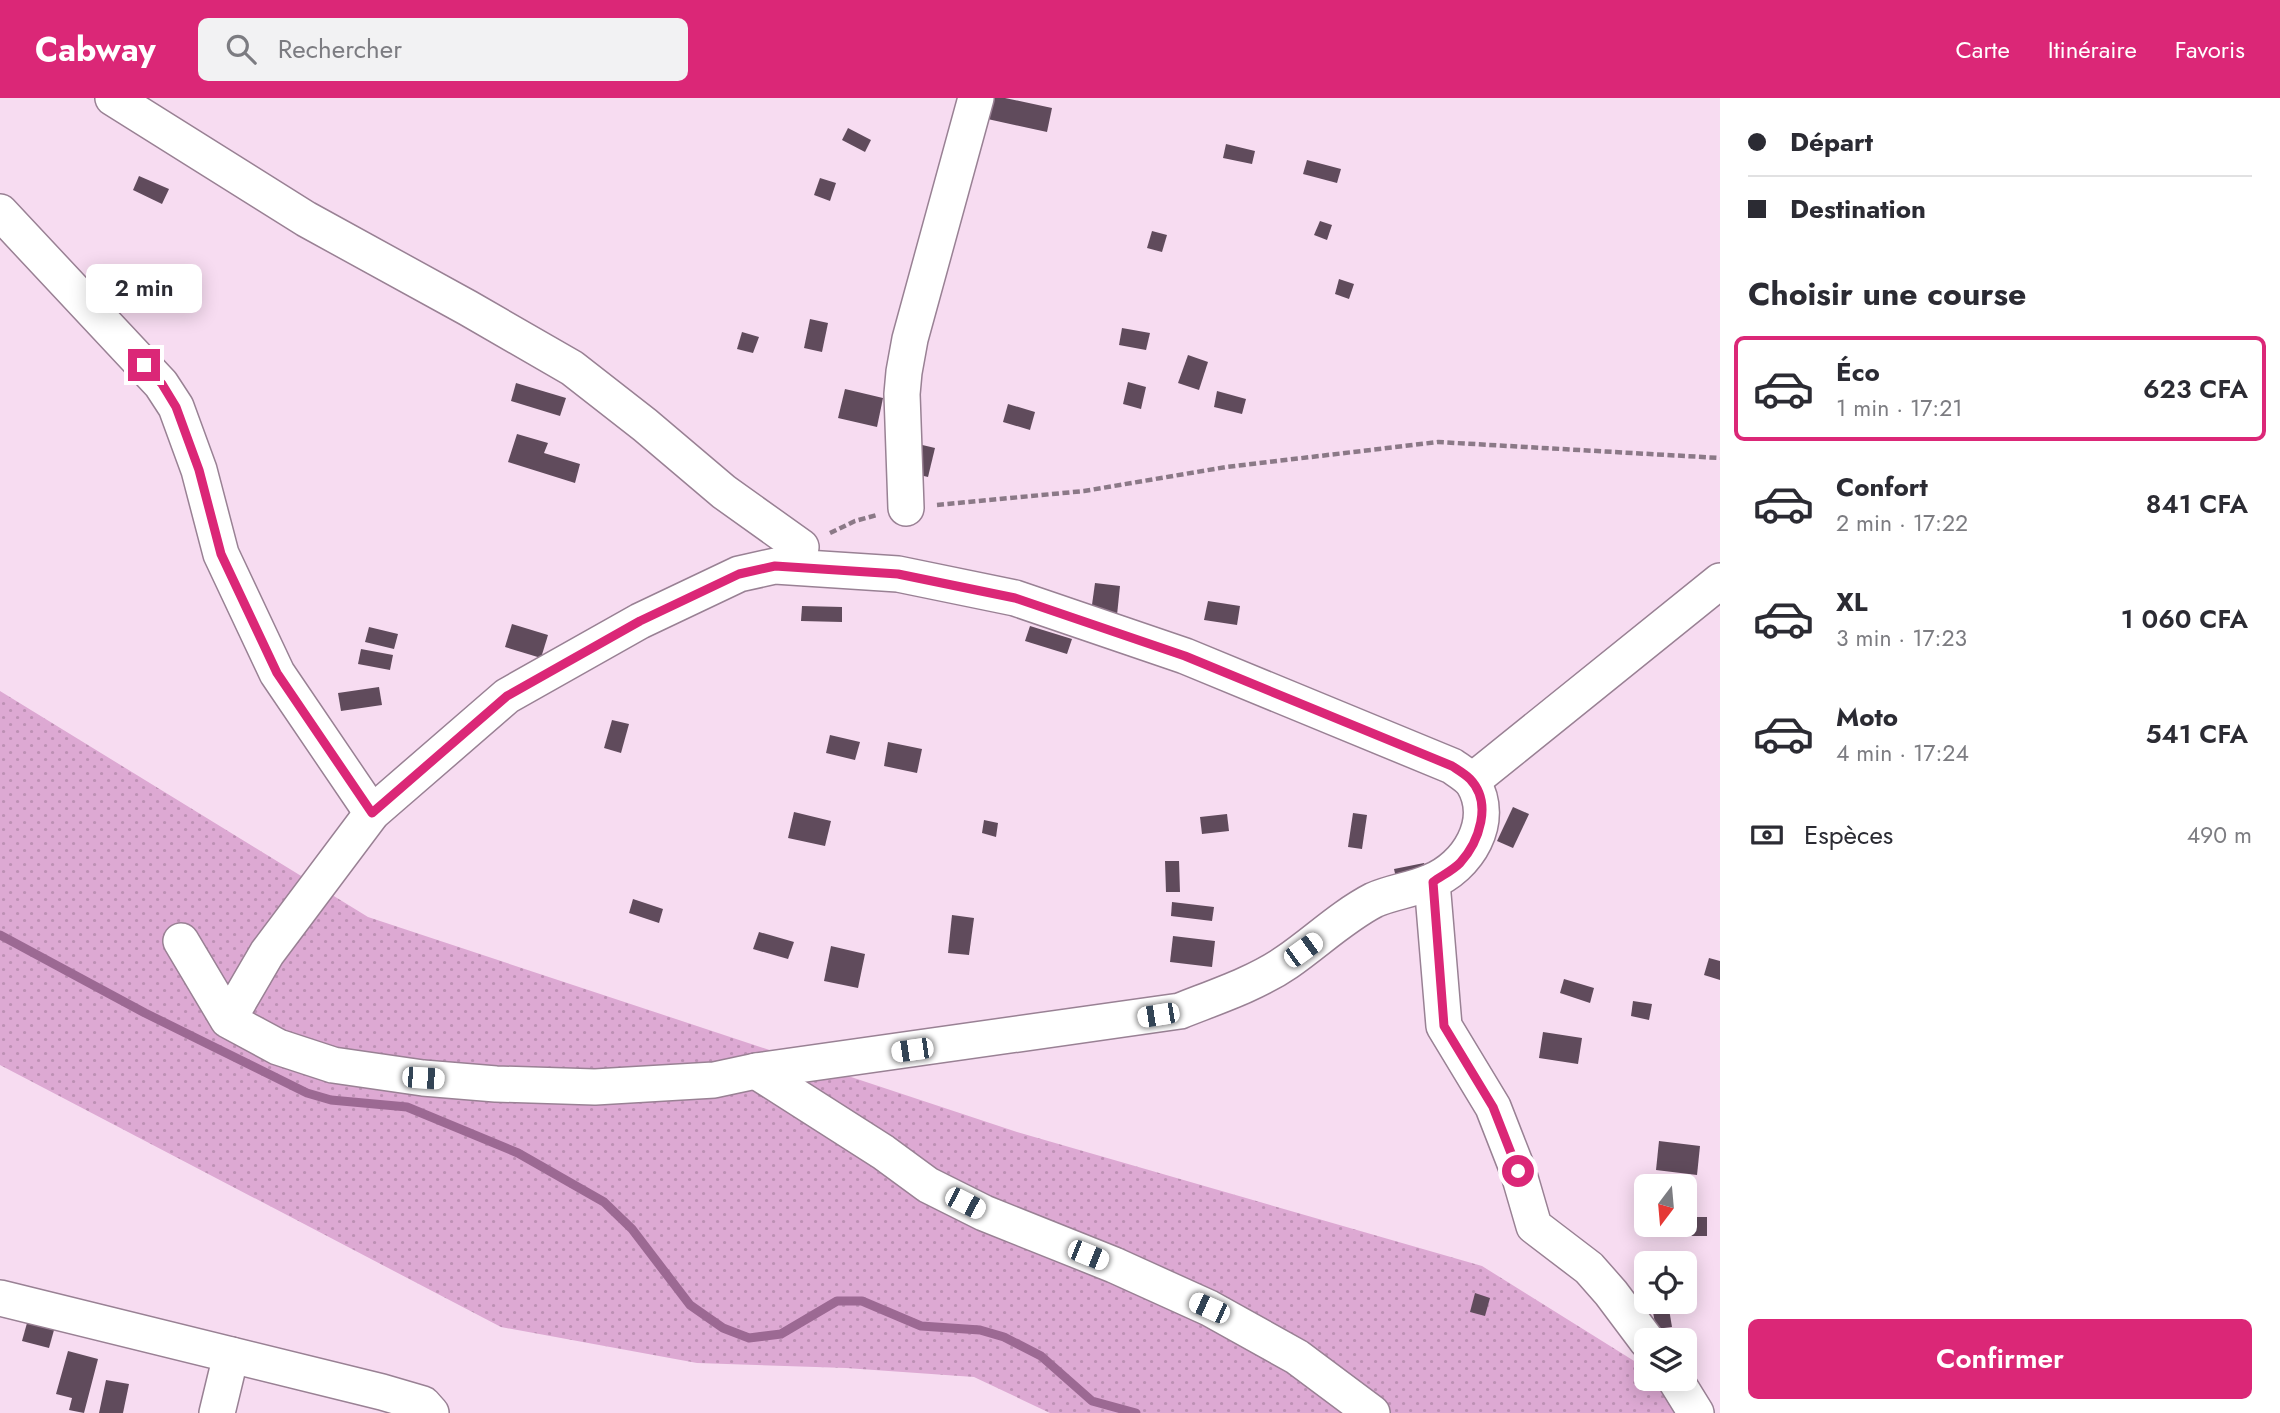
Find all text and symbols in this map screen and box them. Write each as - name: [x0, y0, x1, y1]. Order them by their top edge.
- search box: [198, 18, 688, 81]
- text: Cabway: [35, 26, 156, 73]
- icon: search: [222, 30, 260, 68]
- text: Rechercher: [278, 30, 402, 68]
- text: Carte: [1955, 32, 2010, 67]
- text: Itinéraire: [2048, 32, 2137, 67]
- text: Favoris: [2175, 32, 2245, 67]
- text: Départ: [1790, 123, 1873, 161]
- text: Destination: [1790, 190, 1926, 228]
- callout: 2 min: [86, 264, 202, 313]
- text: 2 min: [114, 271, 174, 305]
- text: Choisir une course: [1748, 271, 2026, 317]
- route end: [128, 349, 160, 381]
- text: Éco: [1836, 353, 1880, 391]
- icon: car: [1752, 357, 1815, 420]
- text: 623 CFA: [2143, 370, 2248, 408]
- text: 1 min · 17:21: [1836, 391, 1963, 425]
- text: Confort: [1836, 468, 1928, 506]
- icon: car: [1752, 472, 1815, 535]
- text: 841 CFA: [2146, 485, 2248, 523]
- text: 2 min · 17:22: [1836, 506, 1968, 540]
- text: XL: [1836, 583, 1868, 621]
- icon: car: [1752, 587, 1815, 650]
- text: 1 060 CFA: [2121, 600, 2248, 638]
- text: 3 min · 17:23: [1836, 621, 1967, 655]
- text: Moto: [1836, 698, 1898, 736]
- icon: car: [1752, 702, 1815, 765]
- text: 541 CFA: [2145, 715, 2248, 753]
- text: 4 min · 17:24: [1836, 736, 1969, 770]
- icon: cash: [1748, 816, 1786, 854]
- text: Espèces: [1804, 816, 1893, 854]
- text: 490 m: [2187, 818, 2252, 852]
- car: [1280, 929, 1327, 971]
- car: [1136, 1001, 1181, 1029]
- car: [890, 1037, 935, 1063]
- car: [402, 1066, 445, 1090]
- route start: [1502, 1155, 1534, 1187]
- north arrow: [1634, 1174, 1698, 1237]
- map controls: [1634, 1174, 1697, 1391]
- car: [942, 1184, 989, 1222]
- car: [1065, 1237, 1112, 1273]
- button: locate: [1634, 1251, 1697, 1314]
- car: [1186, 1290, 1233, 1326]
- button: Confirmer: [1748, 1319, 2252, 1399]
- button: layers: [1634, 1328, 1697, 1391]

